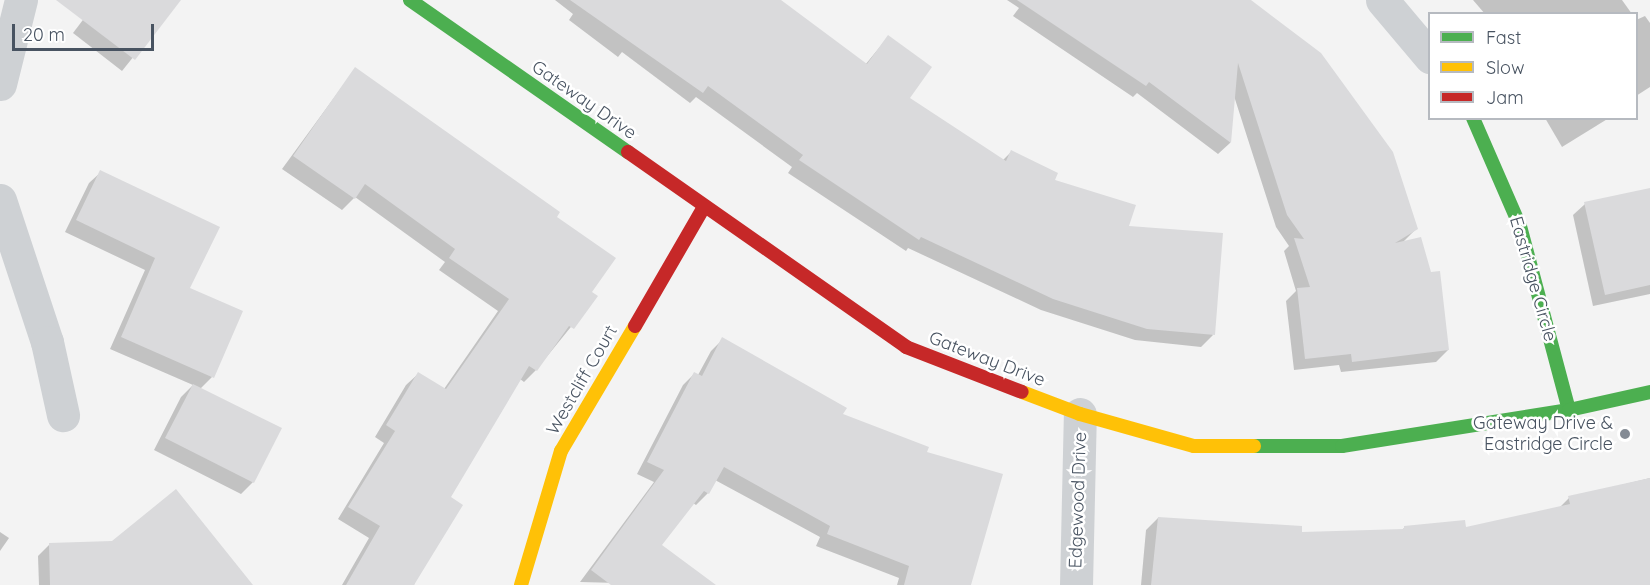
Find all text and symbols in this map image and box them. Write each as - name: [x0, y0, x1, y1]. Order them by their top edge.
- scale bar: [15, 12, 158, 50]
- legend: [1428, 12, 1638, 120]
- text: 20 m: [23, 23, 65, 46]
- text: Fast: [1486, 26, 1521, 49]
- street label: Gateway Drive: [527, 56, 641, 144]
- text: Slow: [1486, 56, 1524, 79]
- text: Jam: [1486, 86, 1524, 109]
- street label: Eastridge Circle: [1505, 214, 1561, 344]
- street label: Westcliff Court: [542, 321, 622, 439]
- street label: Gateway Drive: [926, 327, 1048, 391]
- place label: Gateway Drive & Eastridge Circle: [1473, 413, 1613, 456]
- marker: Gateway Drive & Eastridge Circle: [1618, 427, 1632, 441]
- street label: Edgewood Drive: [1065, 431, 1091, 569]

